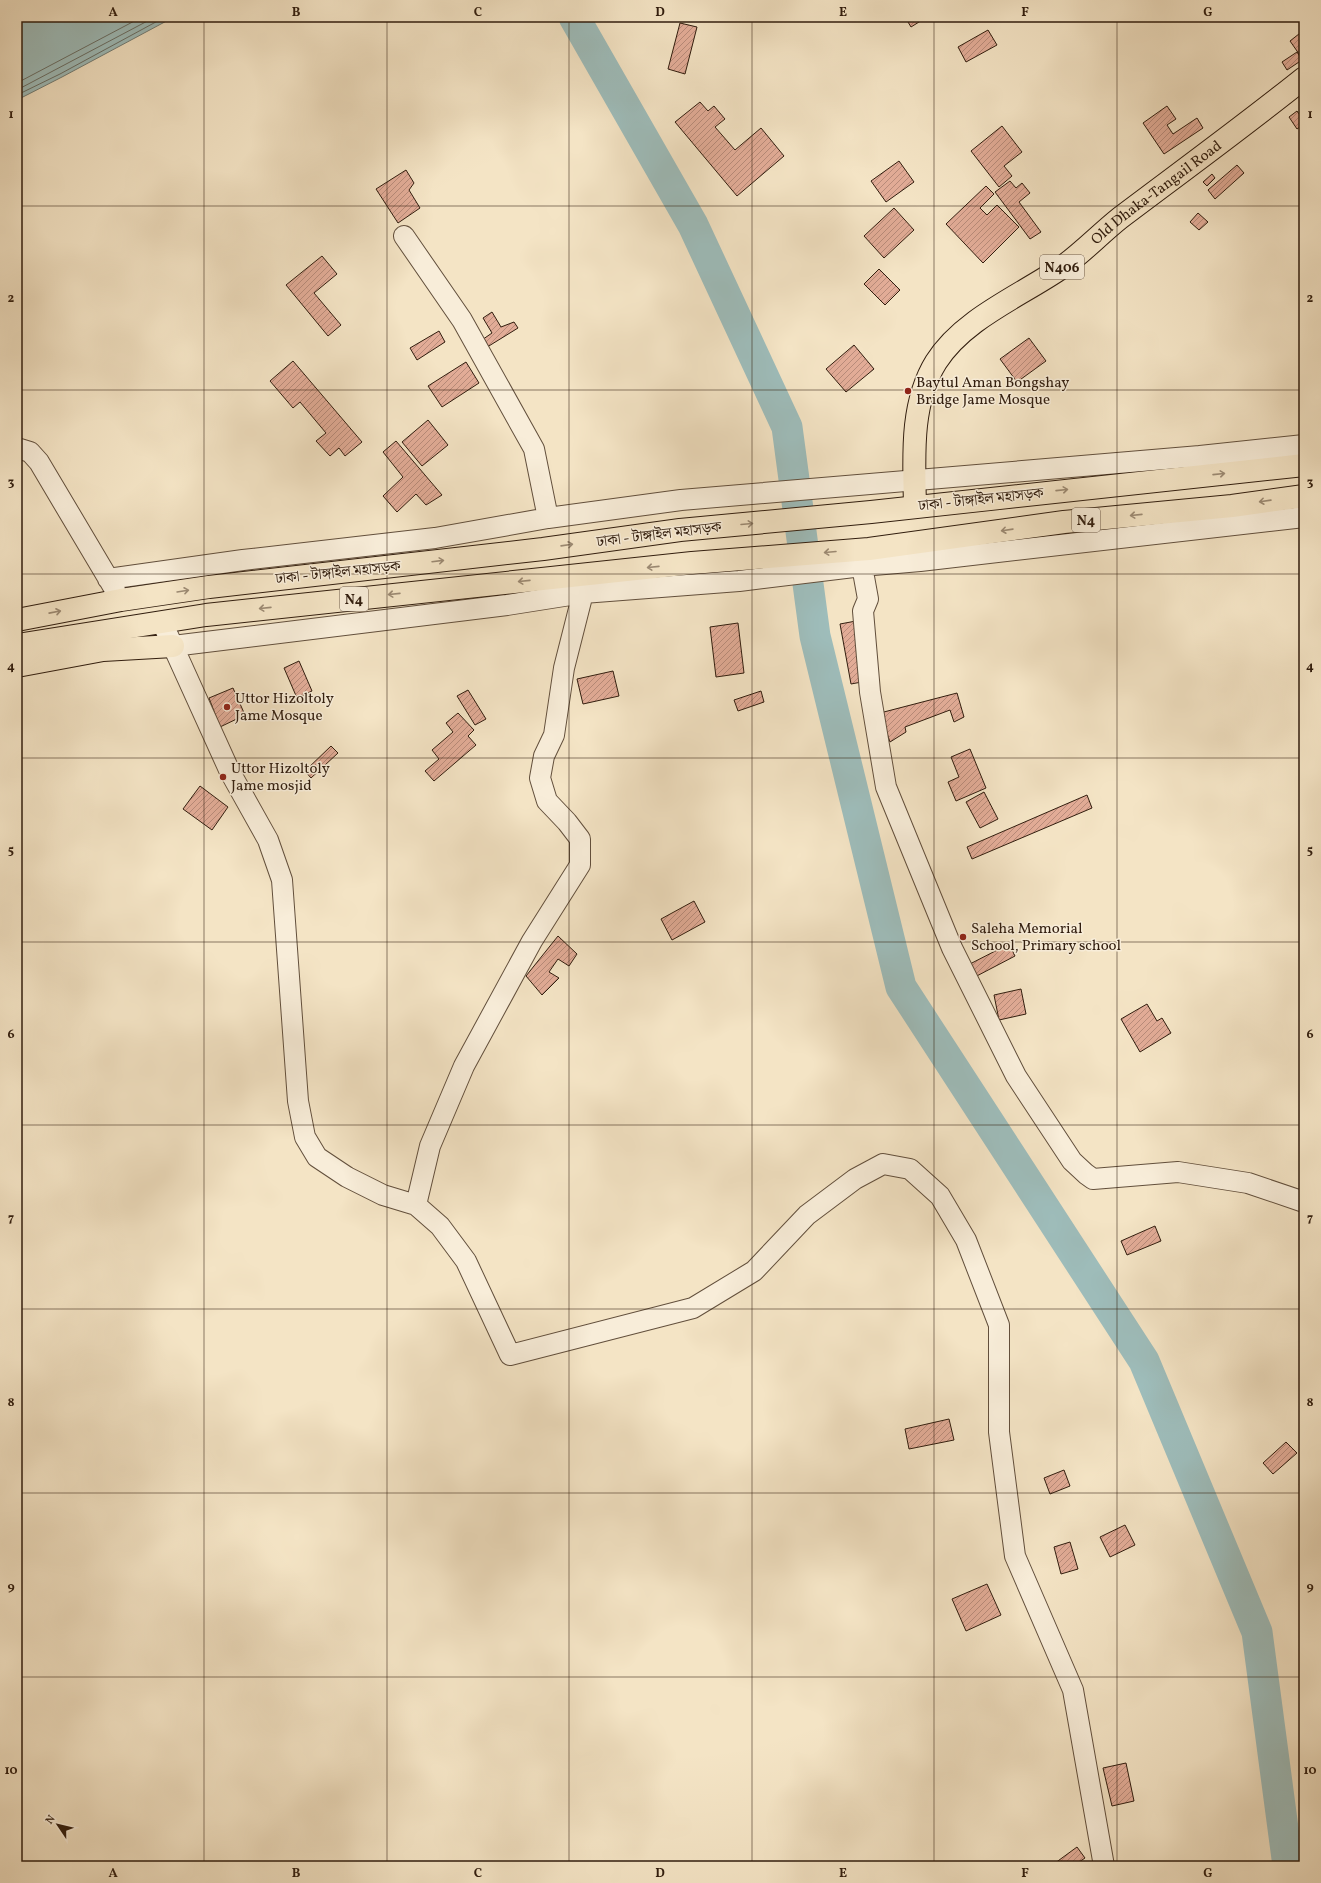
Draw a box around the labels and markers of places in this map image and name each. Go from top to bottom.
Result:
place label: Baytul Aman Bongshay Bridge Jame Mosque [916,373,1069,411]
marker: Baytul Aman Bongshay Bridge Jame Mosque [903,386,913,396]
place label: Uttor Hizoltoly Jame Mosque [235,689,334,727]
marker: Uttor Hizoltoly Jame Mosque [222,702,232,712]
place label: Uttor Hizoltoly Jame mosjid [231,759,330,797]
marker: Uttor Hizoltoly Jame mosjid [218,772,228,782]
place label: Saleha Memorial School, Primary school [971,919,1121,957]
marker: Saleha Memorial School, Primary school [958,932,968,942]

